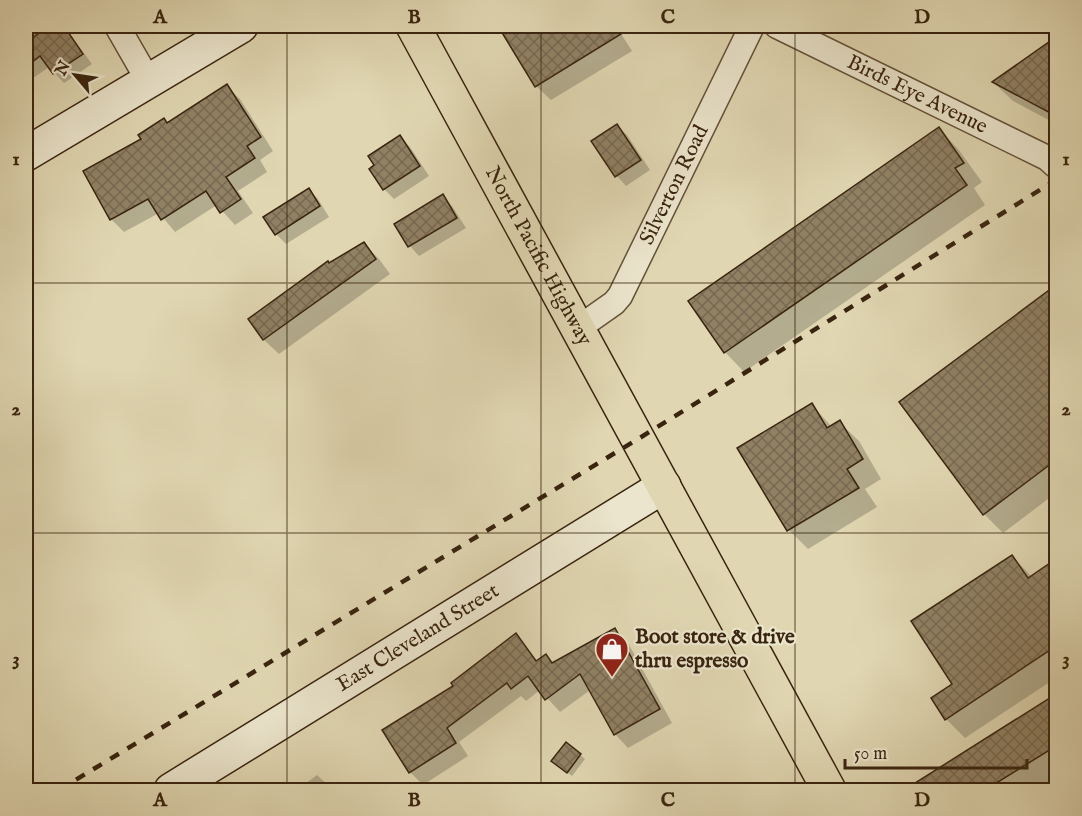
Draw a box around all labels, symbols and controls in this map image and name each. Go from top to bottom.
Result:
text: A [152,5,168,30]
text: B [407,5,421,30]
text: C [661,5,675,30]
text: D [914,5,930,30]
north arrow [45,45,105,105]
street label: Birds Eye Avenue [842,49,992,140]
text: N [51,58,76,80]
street label: Silverton Road [634,120,715,249]
text: 1 [12,147,20,172]
text: 1 [1062,147,1070,172]
street label: North Pacific Highway [479,162,598,351]
text: 2 [11,397,21,422]
text: 2 [1061,397,1071,422]
street label: East Cleveland Street [332,577,504,698]
place label: Boot store & drive thru espresso [634,624,795,675]
shop icon: Boot store & drive thru espresso [594,631,630,678]
text: 3 [12,647,20,672]
text: 3 [1062,647,1070,672]
scale bar [845,732,1026,770]
text: 50 m [854,743,887,766]
text: A [152,788,168,813]
text: B [407,788,421,813]
text: C [661,788,675,813]
text: D [914,788,930,813]

